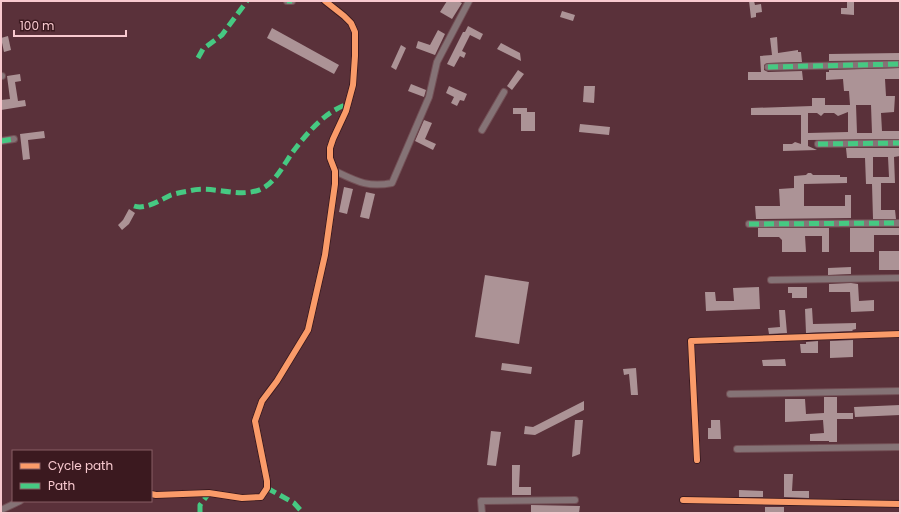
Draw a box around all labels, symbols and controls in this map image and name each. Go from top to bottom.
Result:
scale bar [14,12,126,38]
text: 100 m [20,17,54,34]
legend [12,450,152,502]
text: Cycle path [48,457,113,474]
text: Path [48,477,75,494]

